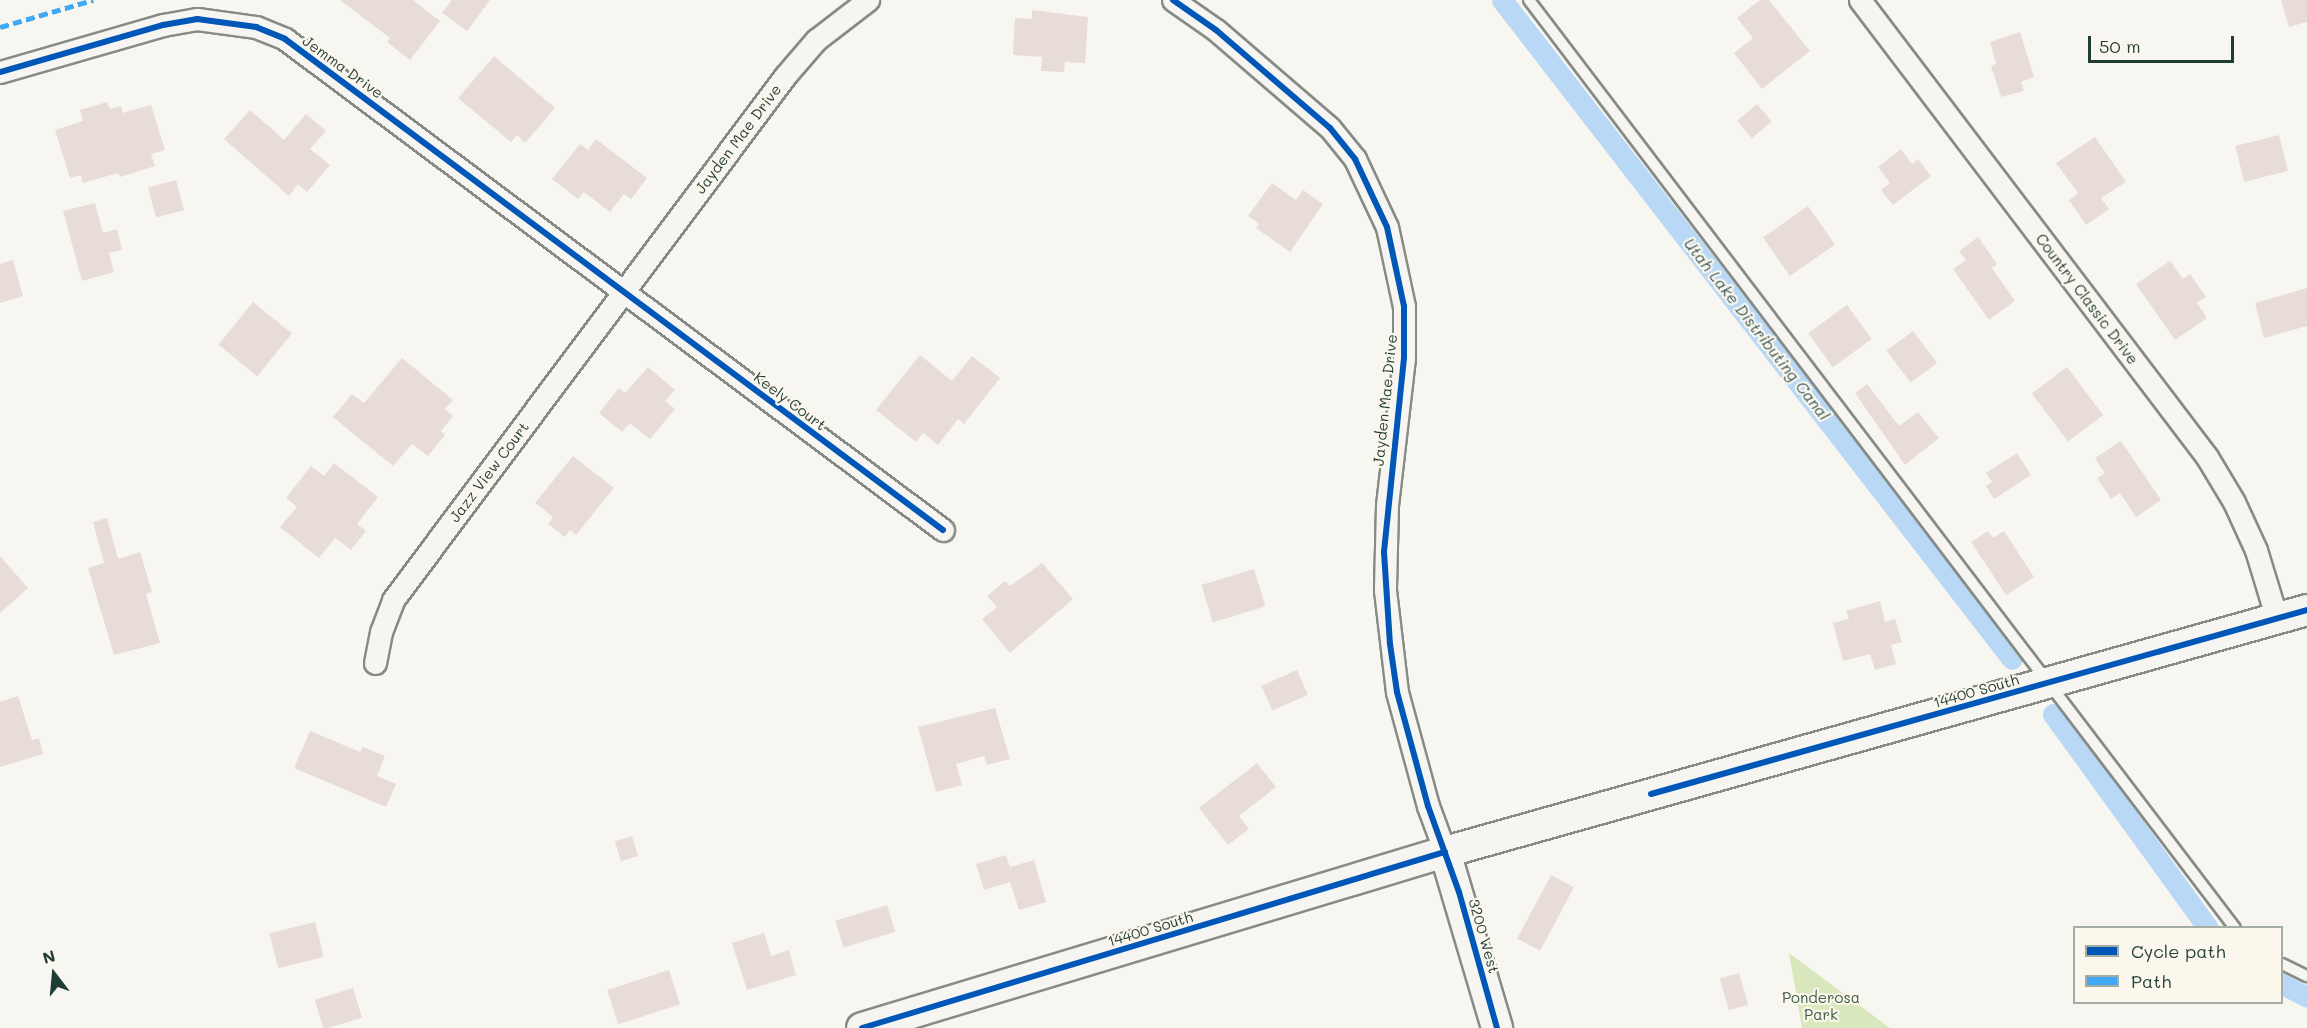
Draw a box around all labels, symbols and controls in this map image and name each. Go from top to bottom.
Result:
scale bar [2091,24,2236,62]
street label: Jemma Drive [299,32,387,102]
text: 50 m [2099,34,2141,58]
street label: Jayden Mae Drive [691,81,785,197]
street label: Country Classic Drive [2032,230,2142,368]
water label: Utah Lake Distributing Canal [1680,234,1834,424]
street label: Jayden Mae Drive [1369,333,1401,467]
street label: Keely Court [750,368,830,434]
street label: Jazz View Court [445,418,533,526]
street label: 14400 South [1931,670,2021,712]
street label: 3200 West [1465,897,1503,975]
street label: 14400 South [1105,907,1195,951]
legend [2073,926,2283,1004]
text: Cycle path [2131,939,2226,963]
north arrow [24,944,84,1004]
text: N [40,944,58,968]
text: Path [2131,969,2171,993]
park label: Ponderosa Park [1782,988,1860,1023]

